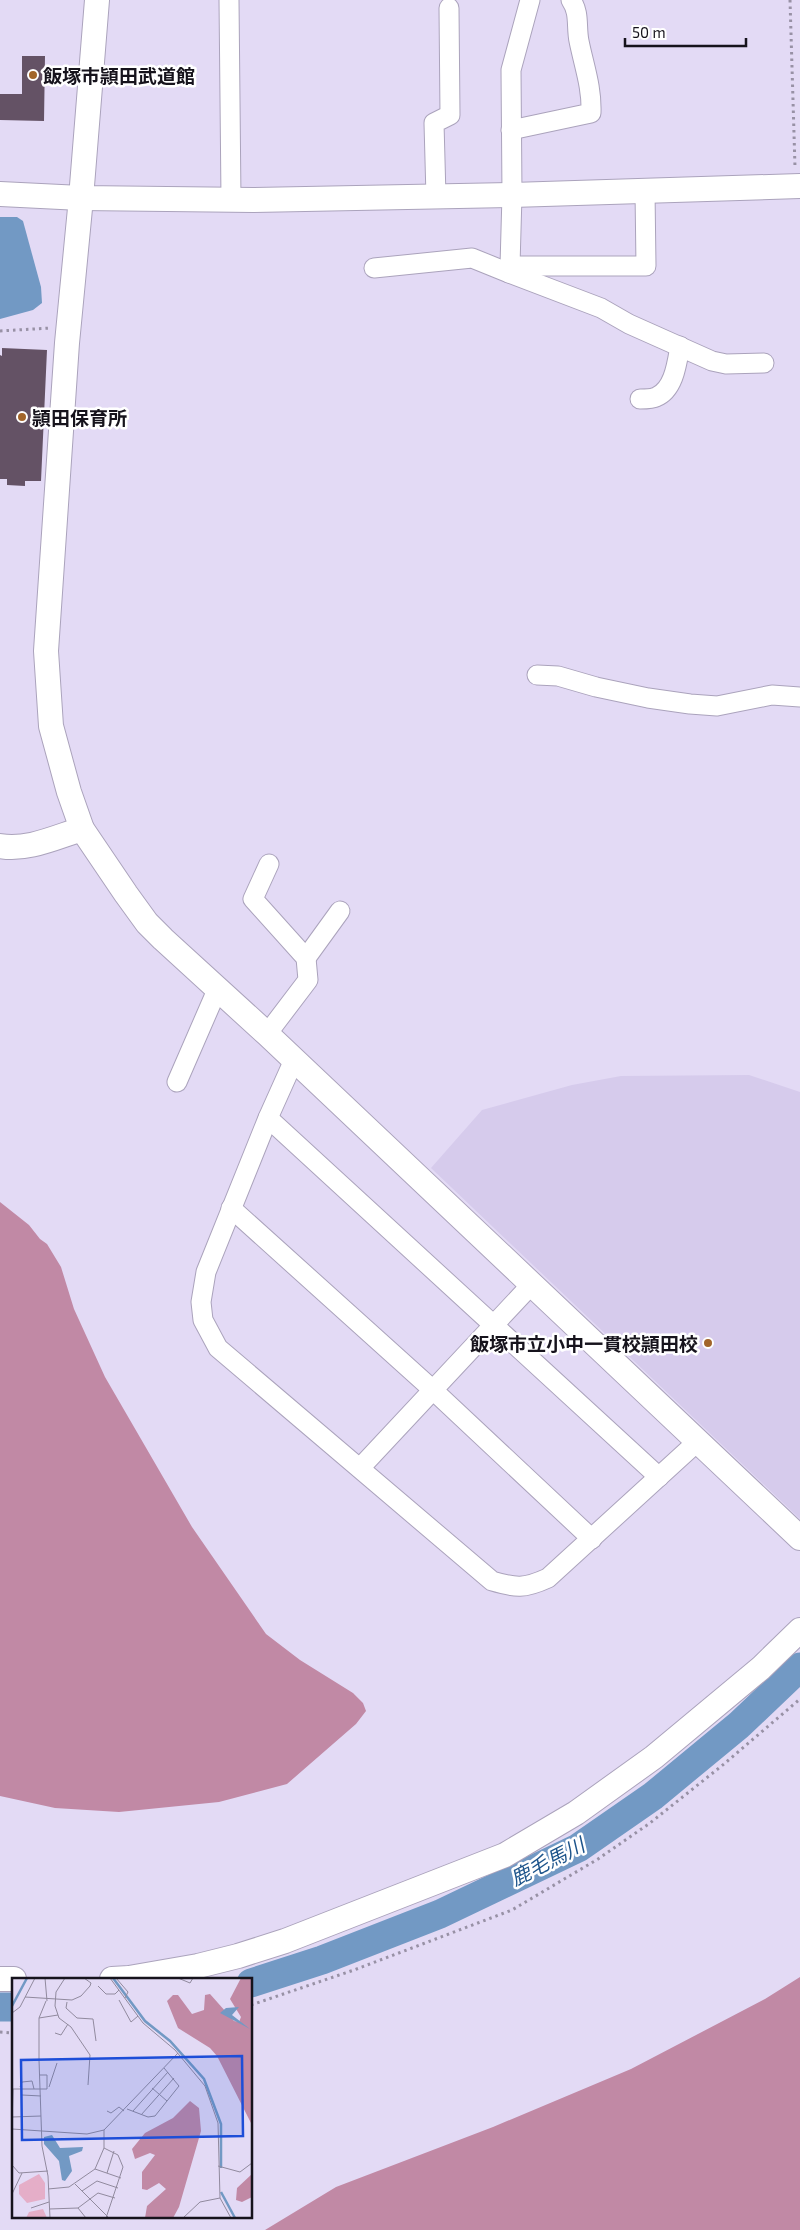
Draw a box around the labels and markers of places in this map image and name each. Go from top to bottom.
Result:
place label: 飯塚市頴田武道館 [43,64,195,87]
marker: 飯塚市頴田武道館 [27,69,39,81]
place label: 頴田保育所 [32,406,127,429]
marker: 頴田保育所 [16,411,28,423]
place label: 飯塚市立小中一貫校頴田校 [470,1332,698,1355]
marker: 飯塚市立小中一貫校頴田校 [702,1337,714,1349]

